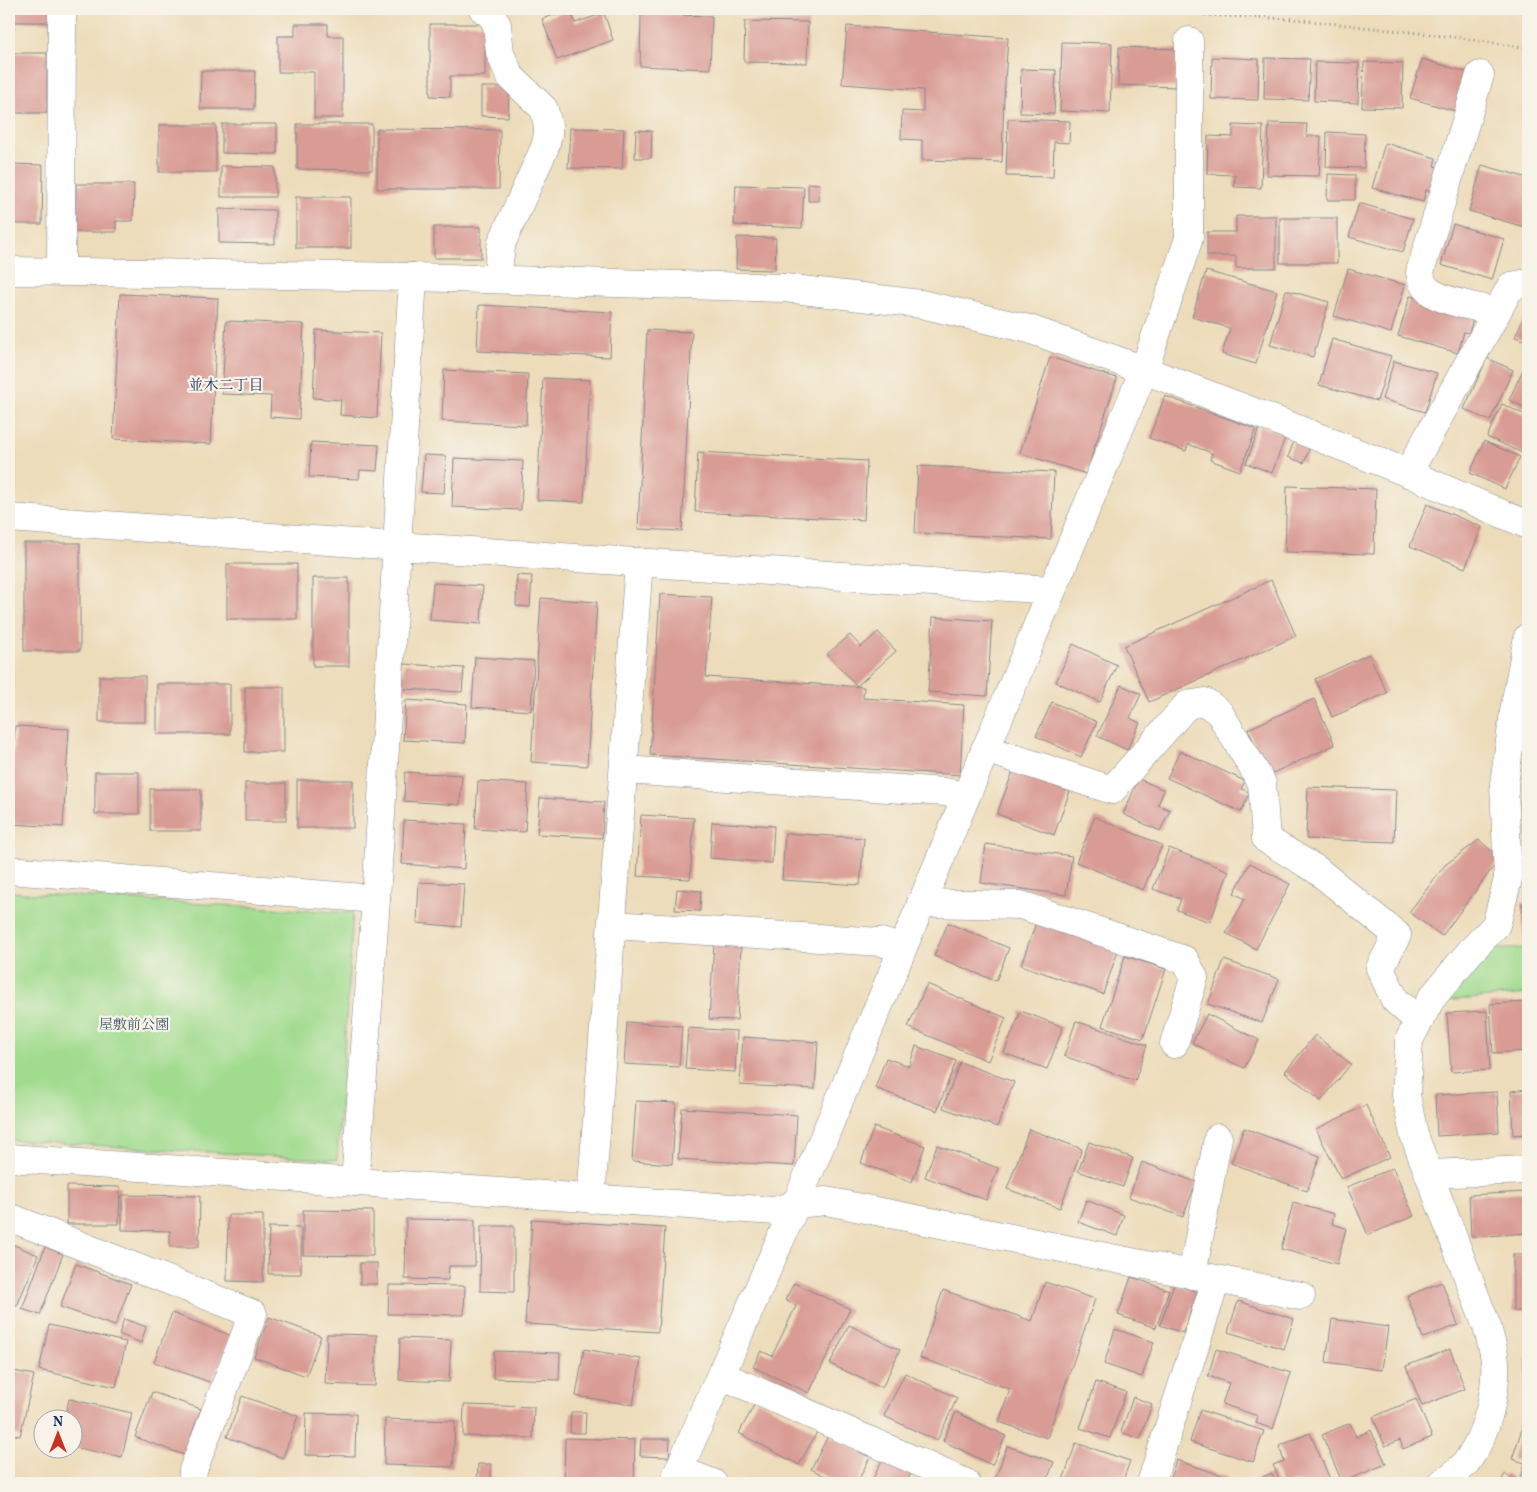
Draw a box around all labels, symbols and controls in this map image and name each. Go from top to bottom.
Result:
district label: 並木二丁目 [188,376,264,397]
park label: 屋敷前公園 [99,1016,169,1035]
north arrow [32,1410,82,1460]
text: N [53,1413,63,1432]

